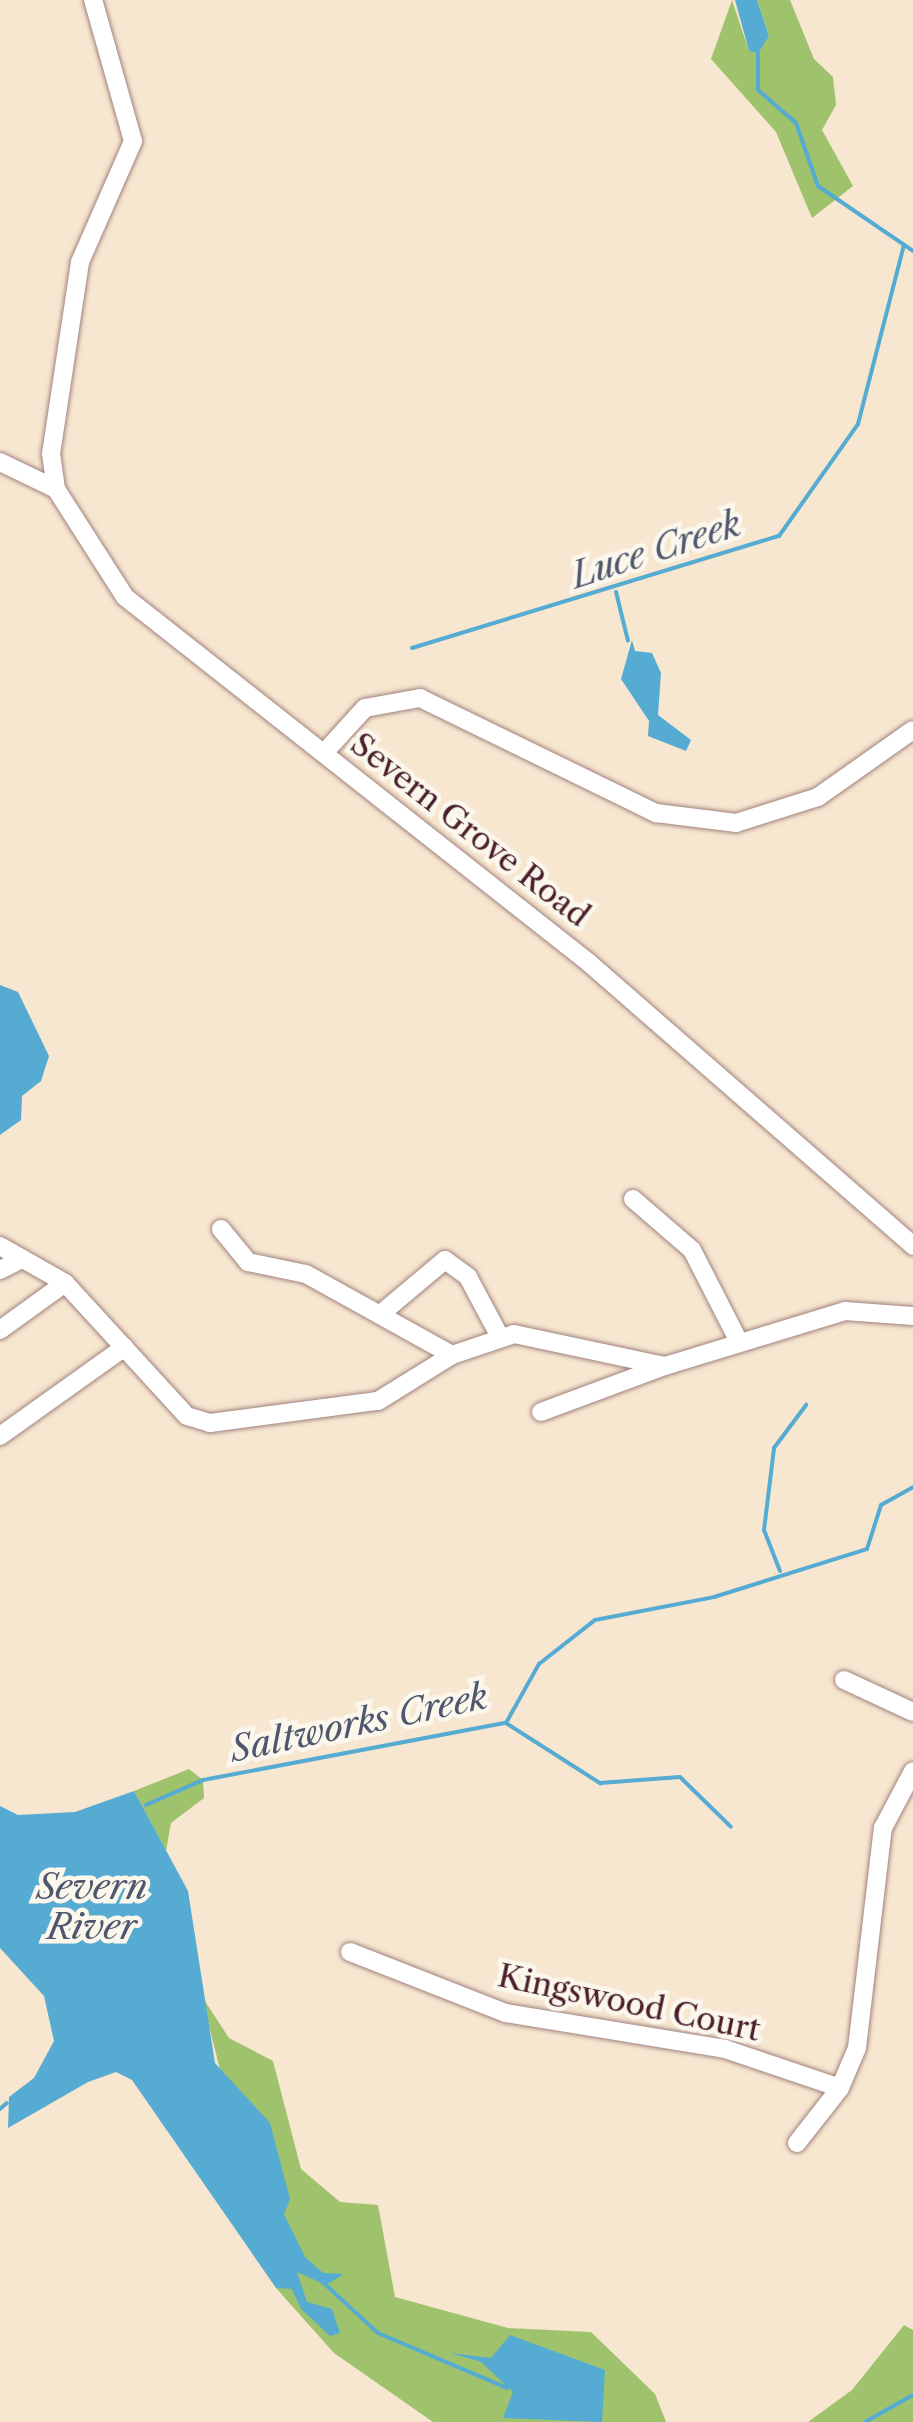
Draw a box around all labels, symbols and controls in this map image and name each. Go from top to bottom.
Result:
water label: Luce Creek [566,503,746,597]
street label: Severn Grove Road [343,725,597,935]
water label: Saltworks Creek [227,1675,491,1771]
water label: Severn River [37,1866,147,1948]
street label: Kingswood Court [494,1956,764,2050]

